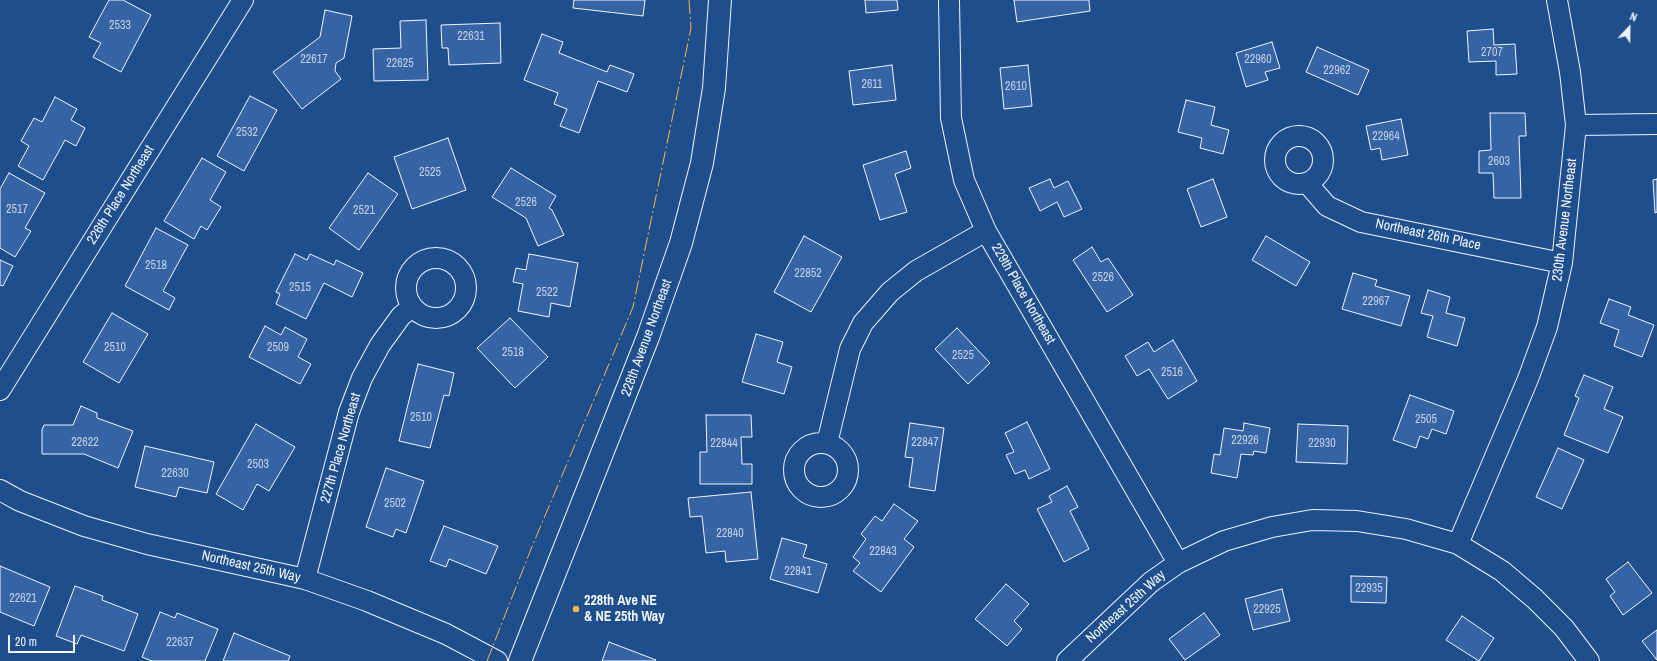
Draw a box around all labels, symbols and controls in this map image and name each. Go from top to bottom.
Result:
north arrow [1609,8,1649,48]
text: N [1628,9,1639,25]
house number: 2533 [109,19,131,33]
house number: 22631 [457,30,485,44]
house number: 2707 [1481,46,1503,60]
house number: 22617 [300,53,328,67]
house number: 22960 [1244,53,1272,67]
house number: 22625 [386,57,414,71]
house number: 22962 [1323,64,1351,78]
house number: 2611 [861,78,883,92]
house number: 2610 [1005,80,1027,94]
house number: 2532 [236,126,258,140]
house number: 22964 [1372,130,1400,144]
street label: 226th Place Northeast [84,142,158,248]
house number: 2603 [1488,155,1510,169]
street label: 230th Avenue Northeast [1549,158,1581,282]
house number: 2525 [419,166,441,180]
house number: 2526 [515,196,537,210]
house number: 2517 [6,203,28,217]
house number: 2521 [353,204,375,218]
street label: Northeast 26th Place [1374,216,1482,254]
street label: 229th Place Northeast [987,241,1059,347]
house number: 2518 [145,259,167,273]
house number: 22852 [794,267,822,281]
house number: 2526 [1092,271,1114,285]
street label: 228th Avenue Northeast [618,277,676,399]
house number: 2515 [289,281,311,295]
house number: 2522 [536,286,558,300]
house number: 22967 [1362,295,1390,309]
house number: 2510 [104,341,126,355]
house number: 2509 [267,341,289,355]
house number: 2518 [502,346,524,360]
house number: 2525 [952,349,974,363]
house number: 2516 [1161,366,1183,380]
street label: 227th Place Northeast [317,391,365,505]
house number: 2510 [410,411,432,425]
house number: 2505 [1415,413,1437,427]
house number: 22926 [1231,434,1259,448]
house number: 22622 [71,436,99,450]
house number: 22847 [911,436,939,450]
house number: 22844 [710,437,738,451]
house number: 22930 [1308,437,1336,451]
house number: 2503 [247,458,269,472]
house number: 22630 [161,467,189,481]
house number: 2502 [384,497,406,511]
house number: 22840 [716,527,744,541]
house number: 22843 [869,545,897,559]
street label: Northeast 25th Way [200,547,302,587]
house number: 22841 [784,565,812,579]
street label: Northeast 25th Way [1083,567,1169,647]
house number: 22935 [1355,582,1383,596]
house number: 22621 [9,592,37,606]
place label: 228th Ave NE & NE 25th Way [584,593,665,626]
house number: 22925 [1253,603,1281,617]
marker: 228th Ave NE & NE 25th Way [571,604,581,614]
scale bar [10,627,77,653]
text: 20 m [15,634,37,650]
house number: 22637 [166,636,194,650]

